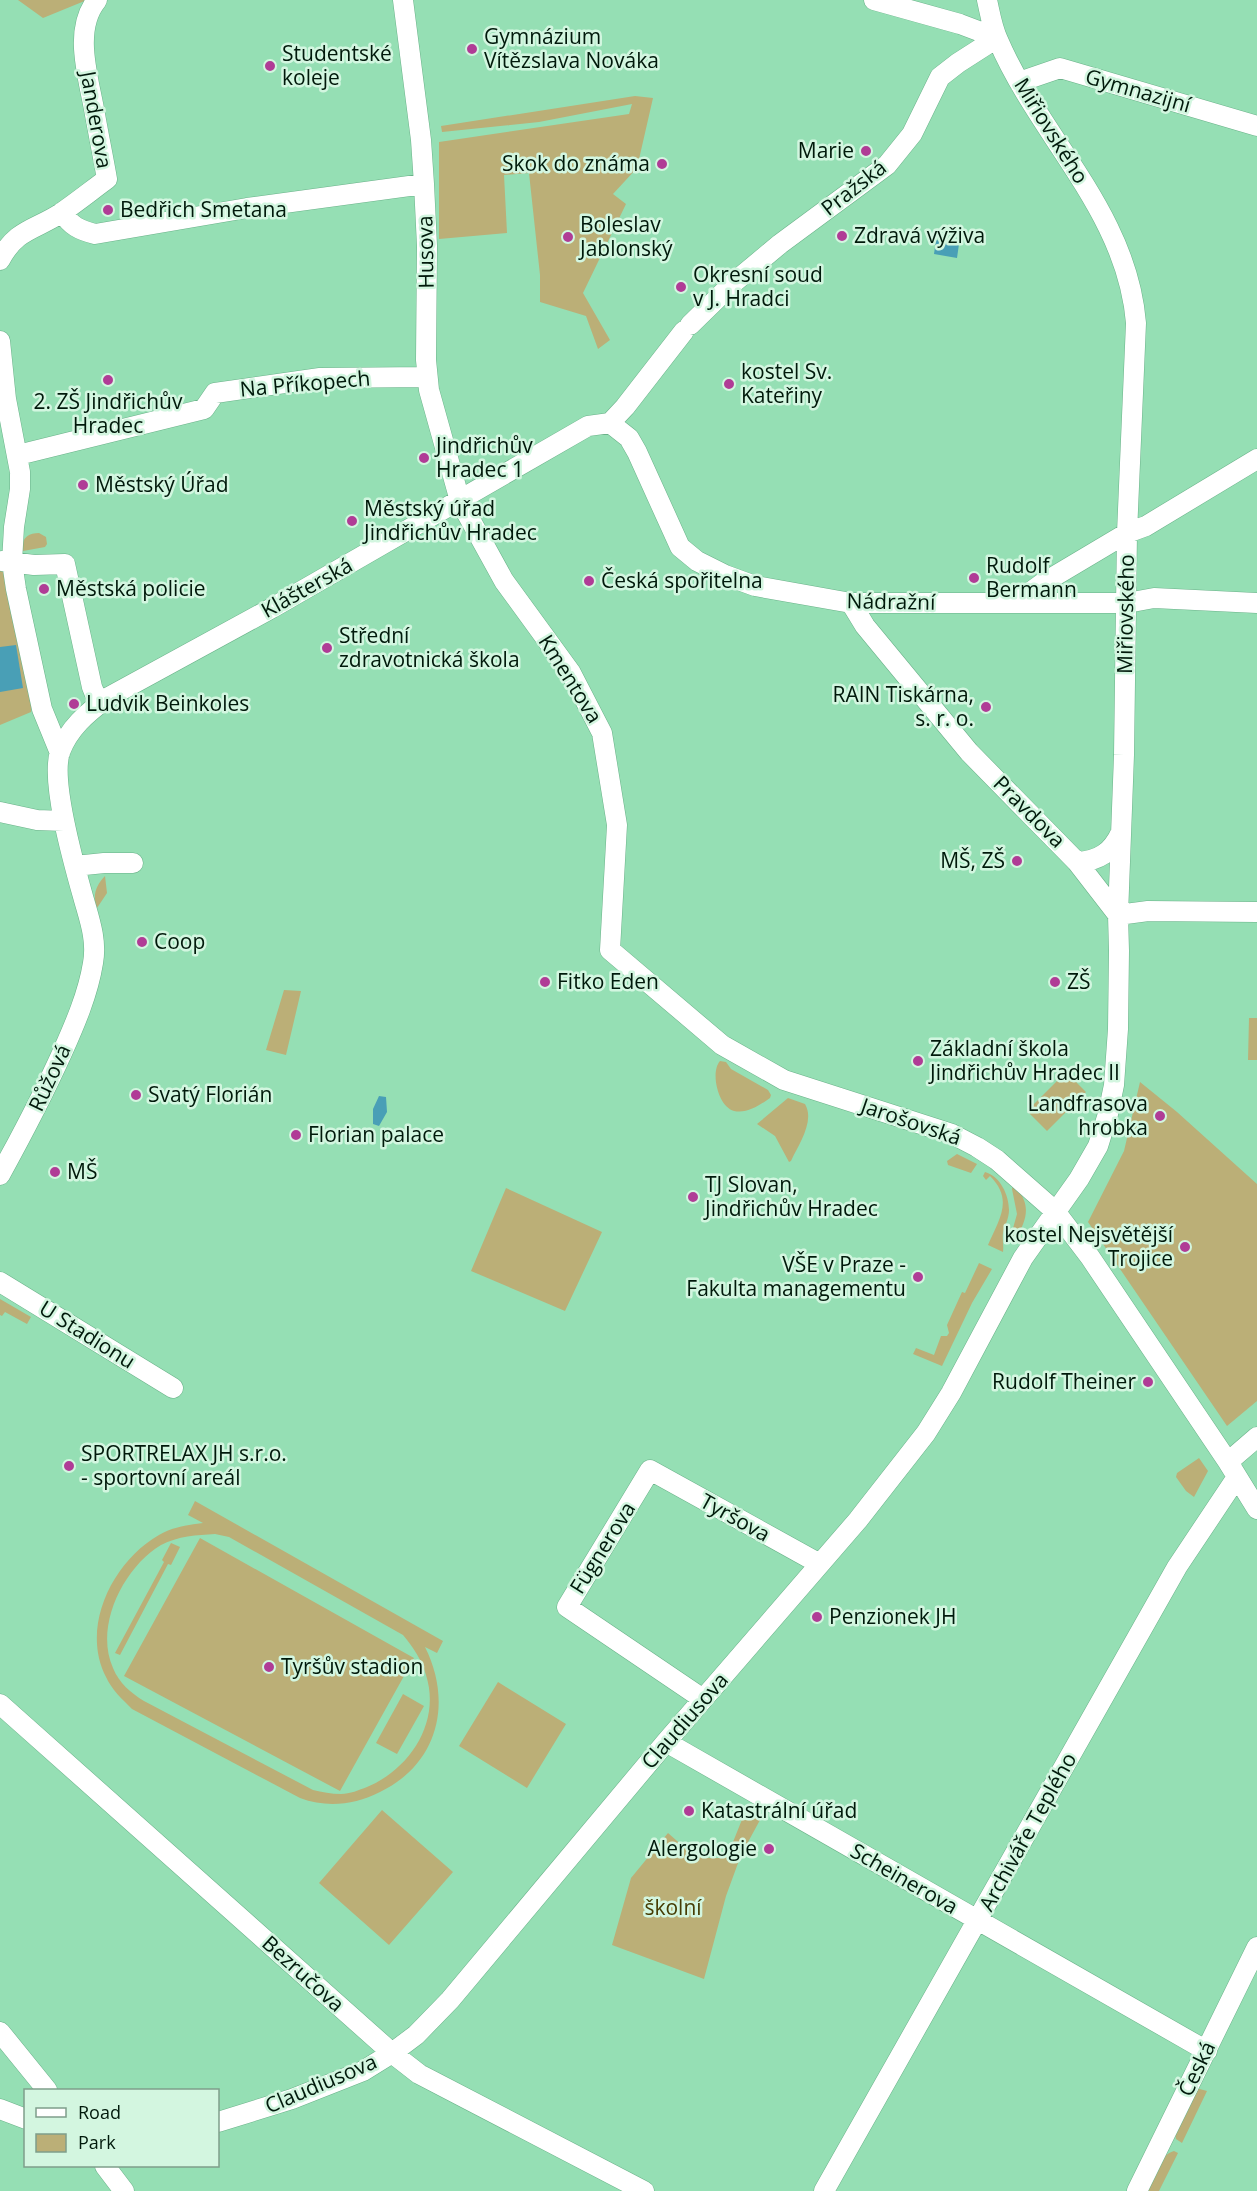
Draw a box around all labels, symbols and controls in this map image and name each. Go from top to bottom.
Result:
place label: Gymnázium Vítězslava Nováka [484,22,659,74]
place label: Studentské koleje [282,39,392,91]
marker: Gymnázium Vítězslava Nováka [465,42,479,56]
marker: Studentské koleje [263,59,277,73]
street label: Gymnazijní [1082,62,1195,119]
street label: Janderova [74,67,119,171]
street label: Miřiovského [1008,72,1095,189]
place label: Marie [798,136,854,164]
marker: Marie [859,144,873,158]
place label: Skok do známa [502,149,650,177]
street label: Pražská [815,153,892,221]
marker: Skok do známa [655,157,669,171]
place label: Bedřich Smetana [120,195,287,223]
marker: Bedřich Smetana [101,203,115,217]
place label: Boleslav Jablonský [578,210,673,262]
street label: Husova [410,215,440,289]
place label: Zdravá výživa [854,221,985,249]
marker: Zdravá výživa [835,229,849,243]
marker: Boleslav Jablonský [561,230,575,244]
place label: Okresní soud v J. Hradci [693,260,823,312]
marker: Okresní soud v J. Hradci [674,280,688,294]
place label: kostel Sv. Kateřiny [741,357,832,409]
street label: Na Příkopech [239,363,371,403]
marker: 2. ZŠ Jindřichův Hradec [101,373,115,387]
marker: kostel Sv. Kateřiny [722,377,736,391]
place label: 2. ZŠ Jindřichův Hradec [34,387,183,439]
place label: Jindřichův Hradec 1 [434,431,533,483]
marker: Jindřichův Hradec 1 [417,451,431,465]
place label: Městský Úřad [95,470,229,498]
marker: Městský Úřad [76,478,90,492]
place label: Městský úřad Jindřichův Hradec [362,494,537,546]
marker: Městský úřad Jindřichův Hradec [345,514,359,528]
street label: Klášterská [256,551,357,624]
place label: Rudolf Bermann [986,551,1077,603]
street label: Miřiovského [1110,554,1140,674]
place label: Česká spořitelna [601,566,763,594]
marker: Rudolf Bermann [967,571,981,585]
place label: Městská policie [56,574,206,602]
marker: Česká spořitelna [582,574,596,588]
marker: Městská policie [37,582,51,596]
street label: Nádražní [846,586,936,616]
place label: Střední zdravotnická škola [339,621,520,673]
street label: Kmentova [533,629,609,728]
marker: Střední zdravotnická škola [320,641,334,655]
place label: RAIN Tiskárna, s. r. o. [832,680,974,732]
place label: Ludvik Beinkoles [86,689,249,717]
marker: Ludvik Beinkoles [67,697,81,711]
marker: RAIN Tiskárna, s. r. o. [979,700,993,714]
street label: Pravdova [988,769,1072,853]
place label: MŠ, ZŠ [940,846,1005,874]
marker: MŠ, ZŠ [1010,854,1024,868]
place label: Coop [154,927,205,955]
marker: Coop [135,935,149,949]
place label: Fitko Eden [557,967,659,995]
place label: ZŠ [1067,967,1091,995]
marker: Fitko Eden [538,975,552,989]
marker: ZŠ [1048,975,1062,989]
place label: Základní škola Jindřichův Hradec II [928,1034,1120,1086]
street label: Růžová [22,1040,77,1115]
marker: Základní škola Jindřichův Hradec II [911,1054,925,1068]
place label: Svatý Florián [148,1080,272,1108]
marker: Svatý Florián [129,1088,143,1102]
place label: Landfrasova hrobka [1028,1089,1148,1141]
street label: Jarošovská [856,1090,965,1151]
marker: Landfrasova hrobka [1153,1109,1167,1123]
place label: Florian palace [308,1120,444,1148]
marker: Florian palace [289,1128,303,1142]
place label: MŠ [67,1157,97,1185]
marker: MŠ [48,1165,62,1179]
place label: TJ Slovan, Jindřichův Hradec [703,1170,878,1222]
marker: TJ Slovan, Jindřichův Hradec [686,1190,700,1204]
place label: kostel Nejsvětější Trojice [1004,1220,1174,1272]
marker: kostel Nejsvětější Trojice [1178,1240,1192,1254]
place label: VŠE v Praze - Fakulta managementu [686,1250,906,1302]
marker: VŠE v Praze - Fakulta managementu [911,1270,925,1284]
street label: U Stadionu [34,1294,141,1375]
place label: Rudolf Theiner [992,1367,1136,1395]
marker: Rudolf Theiner [1141,1375,1155,1389]
place label: SPORTRELAX JH s.r.o. - sportovní areál [81,1439,287,1491]
marker: SPORTRELAX JH s.r.o. - sportovní areál [62,1459,76,1473]
street label: Tyršova [696,1487,775,1548]
street label: Fügnerova [563,1496,641,1599]
place label: Penzionek JH [829,1602,956,1630]
marker: Penzionek JH [810,1610,824,1624]
place label: Tyršův stadion [281,1652,423,1680]
marker: Tyršův stadion [262,1660,276,1674]
street label: Claudiusova [635,1666,734,1774]
street label: Archiváře Teplého [972,1747,1082,1916]
place label: Katastrální úřad [701,1796,857,1824]
marker: Katastrální úřad [682,1804,696,1818]
place label: Alergologie [648,1834,757,1862]
street label: Scheinerova [846,1836,963,1920]
marker: Alergologie [762,1842,776,1856]
park label: školní [644,1893,702,1921]
street label: Bezručova [257,1929,351,2018]
street label: Česká [1171,2036,1221,2101]
street label: Claudiusova [260,2047,381,2119]
legend [24,2089,219,2167]
text: Road [78,2100,121,2124]
text: Park [78,2130,116,2154]

